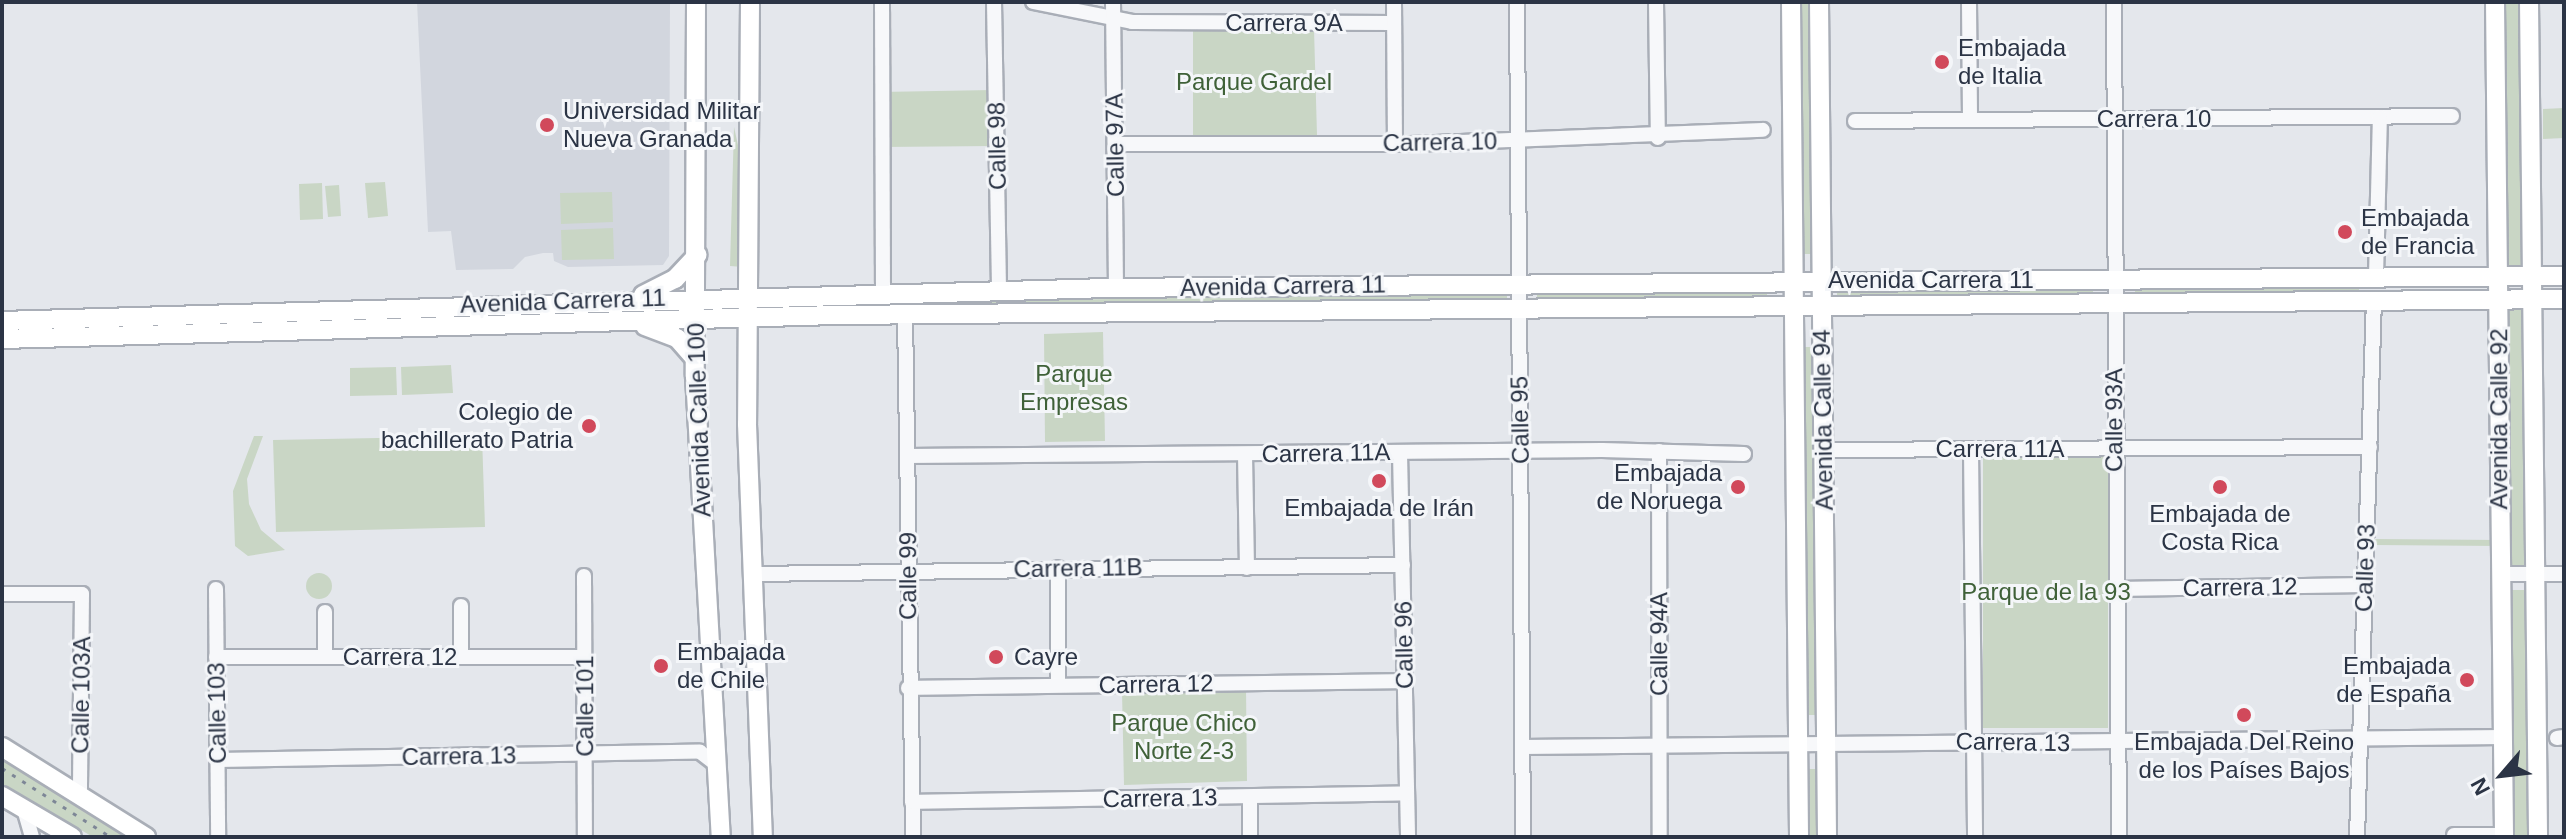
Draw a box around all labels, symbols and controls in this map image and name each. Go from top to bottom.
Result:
street label: Carrera 9A [1225,9,1343,37]
place label: Embajada de Italia [1958,34,2066,90]
marker: Embajada de Italia [1933,53,1951,71]
park label: Parque Gardel [1176,68,1332,96]
street label: Calle 97A [1100,93,1130,197]
place label: Universidad Militar Nueva Granada [563,97,760,153]
street label: Calle 98 [982,102,1012,190]
street label: Carrera 10 [2097,105,2211,133]
marker: Universidad Militar Nueva Granada [538,116,556,134]
street label: Carrera 10 [1382,127,1498,157]
place label: Embajada de Francia [2361,204,2474,260]
marker: Embajada de Francia [2336,223,2354,241]
street label: Avenida Carrera 11 [1828,266,2034,294]
street label: Avenida Carrera 11 [1180,270,1386,302]
street label: Avenida Carrera 11 [460,283,666,319]
street label: Avenida Calle 100 [681,322,717,518]
street label: Avenida Calle 92 [2485,328,2513,510]
street label: Avenida Calle 94 [1807,329,1839,511]
park label: Parque Empresas [1020,360,1128,416]
street label: Calle 93A [2100,368,2128,472]
street label: Calle 95 [1505,376,1535,464]
place label: Colegio de bachillerato Patria [381,398,573,454]
marker: Colegio de bachillerato Patria [580,417,598,435]
street label: Carrera 11A [1936,435,2064,463]
street label: Carrera 11A [1261,437,1391,469]
place label: Embajada de Noruega [1597,459,1722,515]
marker: Embajada de Irán [1370,472,1388,490]
marker: Embajada de Noruega [1729,478,1747,496]
marker: Embajada de Costa Rica [2211,478,2229,496]
place label: Embajada de Irán [1284,494,1474,522]
place label: Embajada de Costa Rica [2149,500,2291,556]
street label: Calle 93 [2349,523,2381,613]
street label: Calle 99 [894,532,922,620]
street label: Carrera 11B [1013,552,1143,584]
street label: Carrera 12 [2182,572,2298,602]
park label: Parque de la 93 [1961,578,2131,606]
street label: Calle 94A [1645,592,1673,696]
street label: Calle 96 [1389,601,1419,689]
street label: Calle 103A [66,636,96,754]
place label: Embajada de Chile [677,638,785,694]
street label: Carrera 12 [343,643,457,671]
place label: Cayre [1014,643,1078,671]
marker: Cayre [985,646,1007,668]
place label: Embajada de España [2336,652,2451,708]
street label: Calle 101 [571,655,599,757]
marker: Embajada de Chile [652,657,670,675]
street label: Calle 103 [202,662,232,764]
street label: Carrera 12 [1098,669,1214,699]
marker: Embajada de España [2458,671,2476,689]
marker: Embajada Del Reino de los Países Bajos [2235,706,2253,724]
park label: Parque Chico Norte 2-3 [1111,709,1257,765]
street label: Carrera 13 [1955,727,2071,757]
place label: Embajada Del Reino de los Países Bajos [2134,728,2354,784]
north arrow [2462,735,2542,815]
street label: Carrera 13 [401,741,517,771]
text: N [2466,774,2495,799]
street label: Carrera 13 [1102,783,1218,813]

